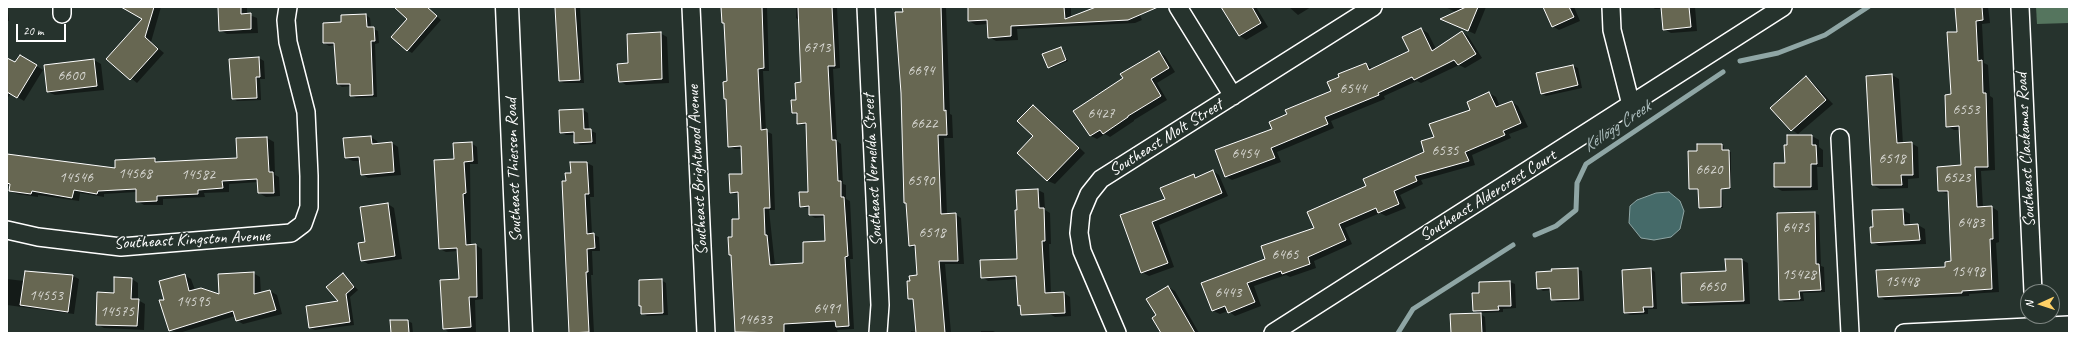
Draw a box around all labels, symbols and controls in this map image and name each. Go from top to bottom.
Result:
scale bar [18,16,68,42]
text: 20 m [23,23,43,39]
house number: 6713 [804,39,830,57]
house number: 6694 [908,62,934,80]
house number: 6600 [58,67,84,85]
street label: Southeast Clackamas Road [2012,72,2040,228]
house number: 6544 [1340,80,1366,98]
street label: Southeast Brightwood Avenue [683,84,713,256]
street label: Southeast Vernelda Street [859,93,887,247]
street label: Southeast Molt Street [1105,95,1227,181]
water label: Kellogg Creek [1579,96,1655,158]
street label: Southeast Thiessen Road [501,98,527,242]
house number: 6553 [1953,101,1979,119]
house number: 6427 [1088,105,1114,123]
house number: 6622 [911,115,937,133]
house number: 6535 [1432,142,1458,160]
house number: 6454 [1232,145,1258,163]
street label: Southeast Aldercrest Court [1416,146,1560,246]
house number: 6518 [1879,150,1905,168]
house number: 6620 [1696,161,1722,179]
house number: 14568 [118,165,152,183]
house number: 14582 [181,166,215,184]
house number: 14546 [59,169,93,187]
house number: 6523 [1944,169,1970,187]
house number: 6590 [908,172,934,190]
house number: 6483 [1958,214,1984,232]
house number: 6475 [1783,219,1809,237]
house number: 6518 [919,224,945,242]
street label: Southeast Kingston Avenue [114,226,270,254]
house number: 6465 [1272,246,1298,264]
house number: 15498 [1951,263,1985,281]
house number: 15428 [1782,266,1816,284]
house number: 15448 [1885,273,1919,291]
house number: 6650 [1699,278,1725,296]
house number: 6443 [1215,284,1241,302]
north arrow [2020,284,2060,324]
house number: 14553 [29,287,63,305]
house number: 14595 [176,293,210,311]
house number: 6491 [814,300,840,318]
text: N [2022,301,2036,308]
house number: 14575 [100,303,134,321]
house number: 14633 [738,311,772,329]

